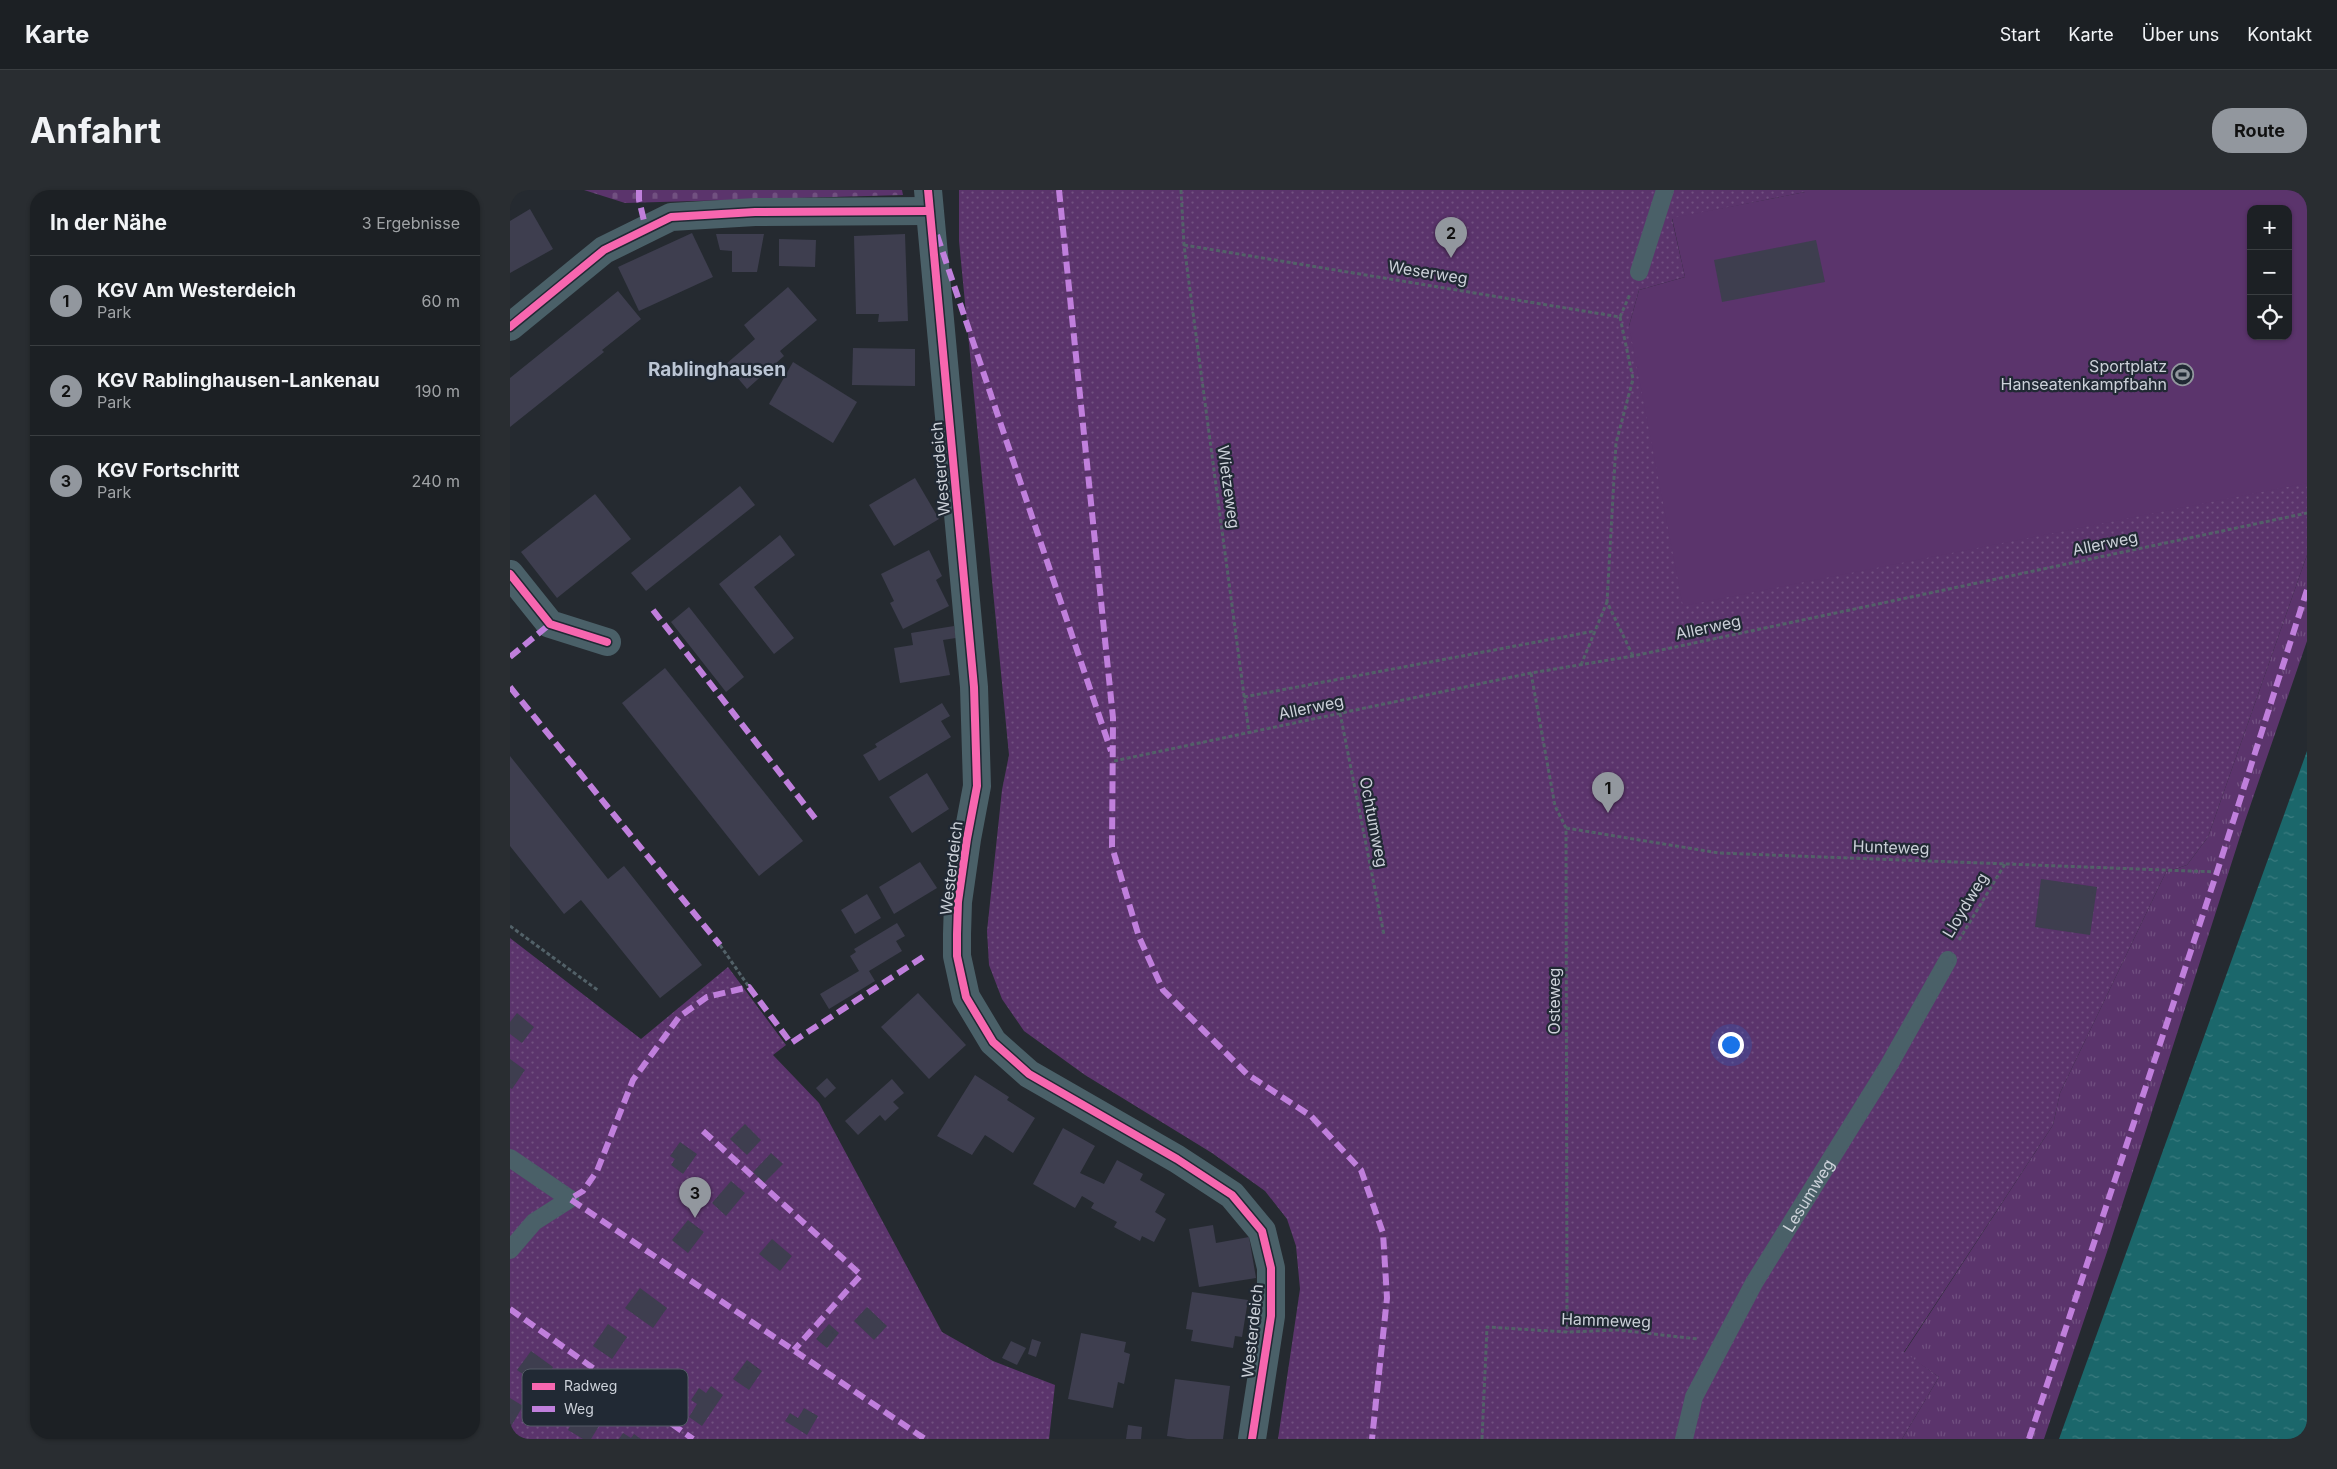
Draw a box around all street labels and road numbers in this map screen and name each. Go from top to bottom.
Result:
street label: Weserweg [1387,256,1469,288]
street label: Westerdeich [926,421,954,517]
street label: Wietzeweg [1213,444,1245,530]
street label: Allerweg [2071,526,2139,560]
street label: Allerweg [1674,610,1742,644]
street label: Allerweg [1277,690,1345,724]
street label: Ochtumweg [1355,775,1393,869]
street label: Westerdeich [935,820,967,916]
street label: Hunteweg [1852,836,1930,858]
street label: Lloydweg [1938,869,1992,941]
street label: Osteweg [1544,968,1564,1034]
street label: Lesumweg [1778,1155,1838,1236]
street label: Westerdeich [1237,1283,1267,1379]
street label: Hammeweg [1561,1308,1651,1332]

